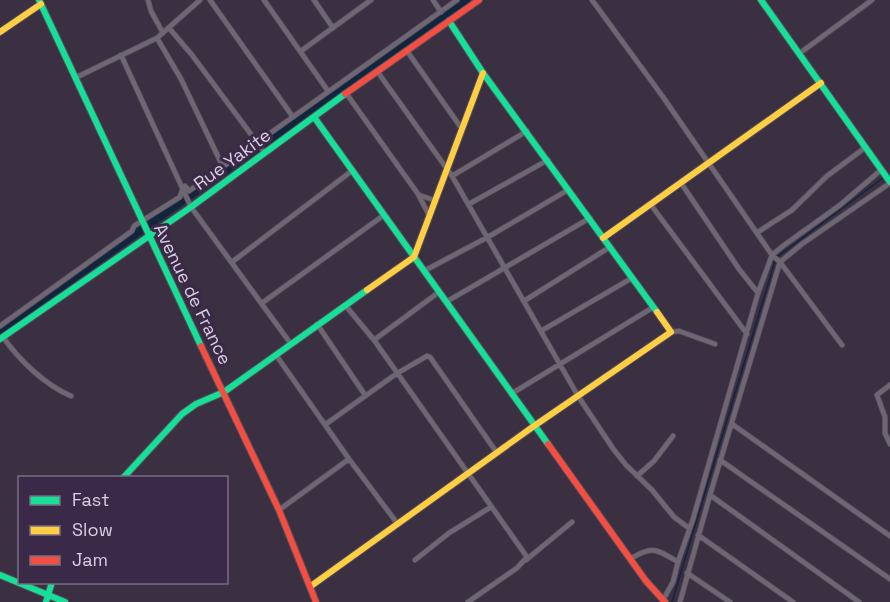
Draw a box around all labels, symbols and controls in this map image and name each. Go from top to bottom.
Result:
street label: Rue Yakite [189,123,275,195]
street label: Avenue de France [149,220,237,368]
legend [18,476,228,584]
text: Fast [72,488,109,511]
text: Slow [72,518,113,541]
text: Jam [72,548,108,571]

